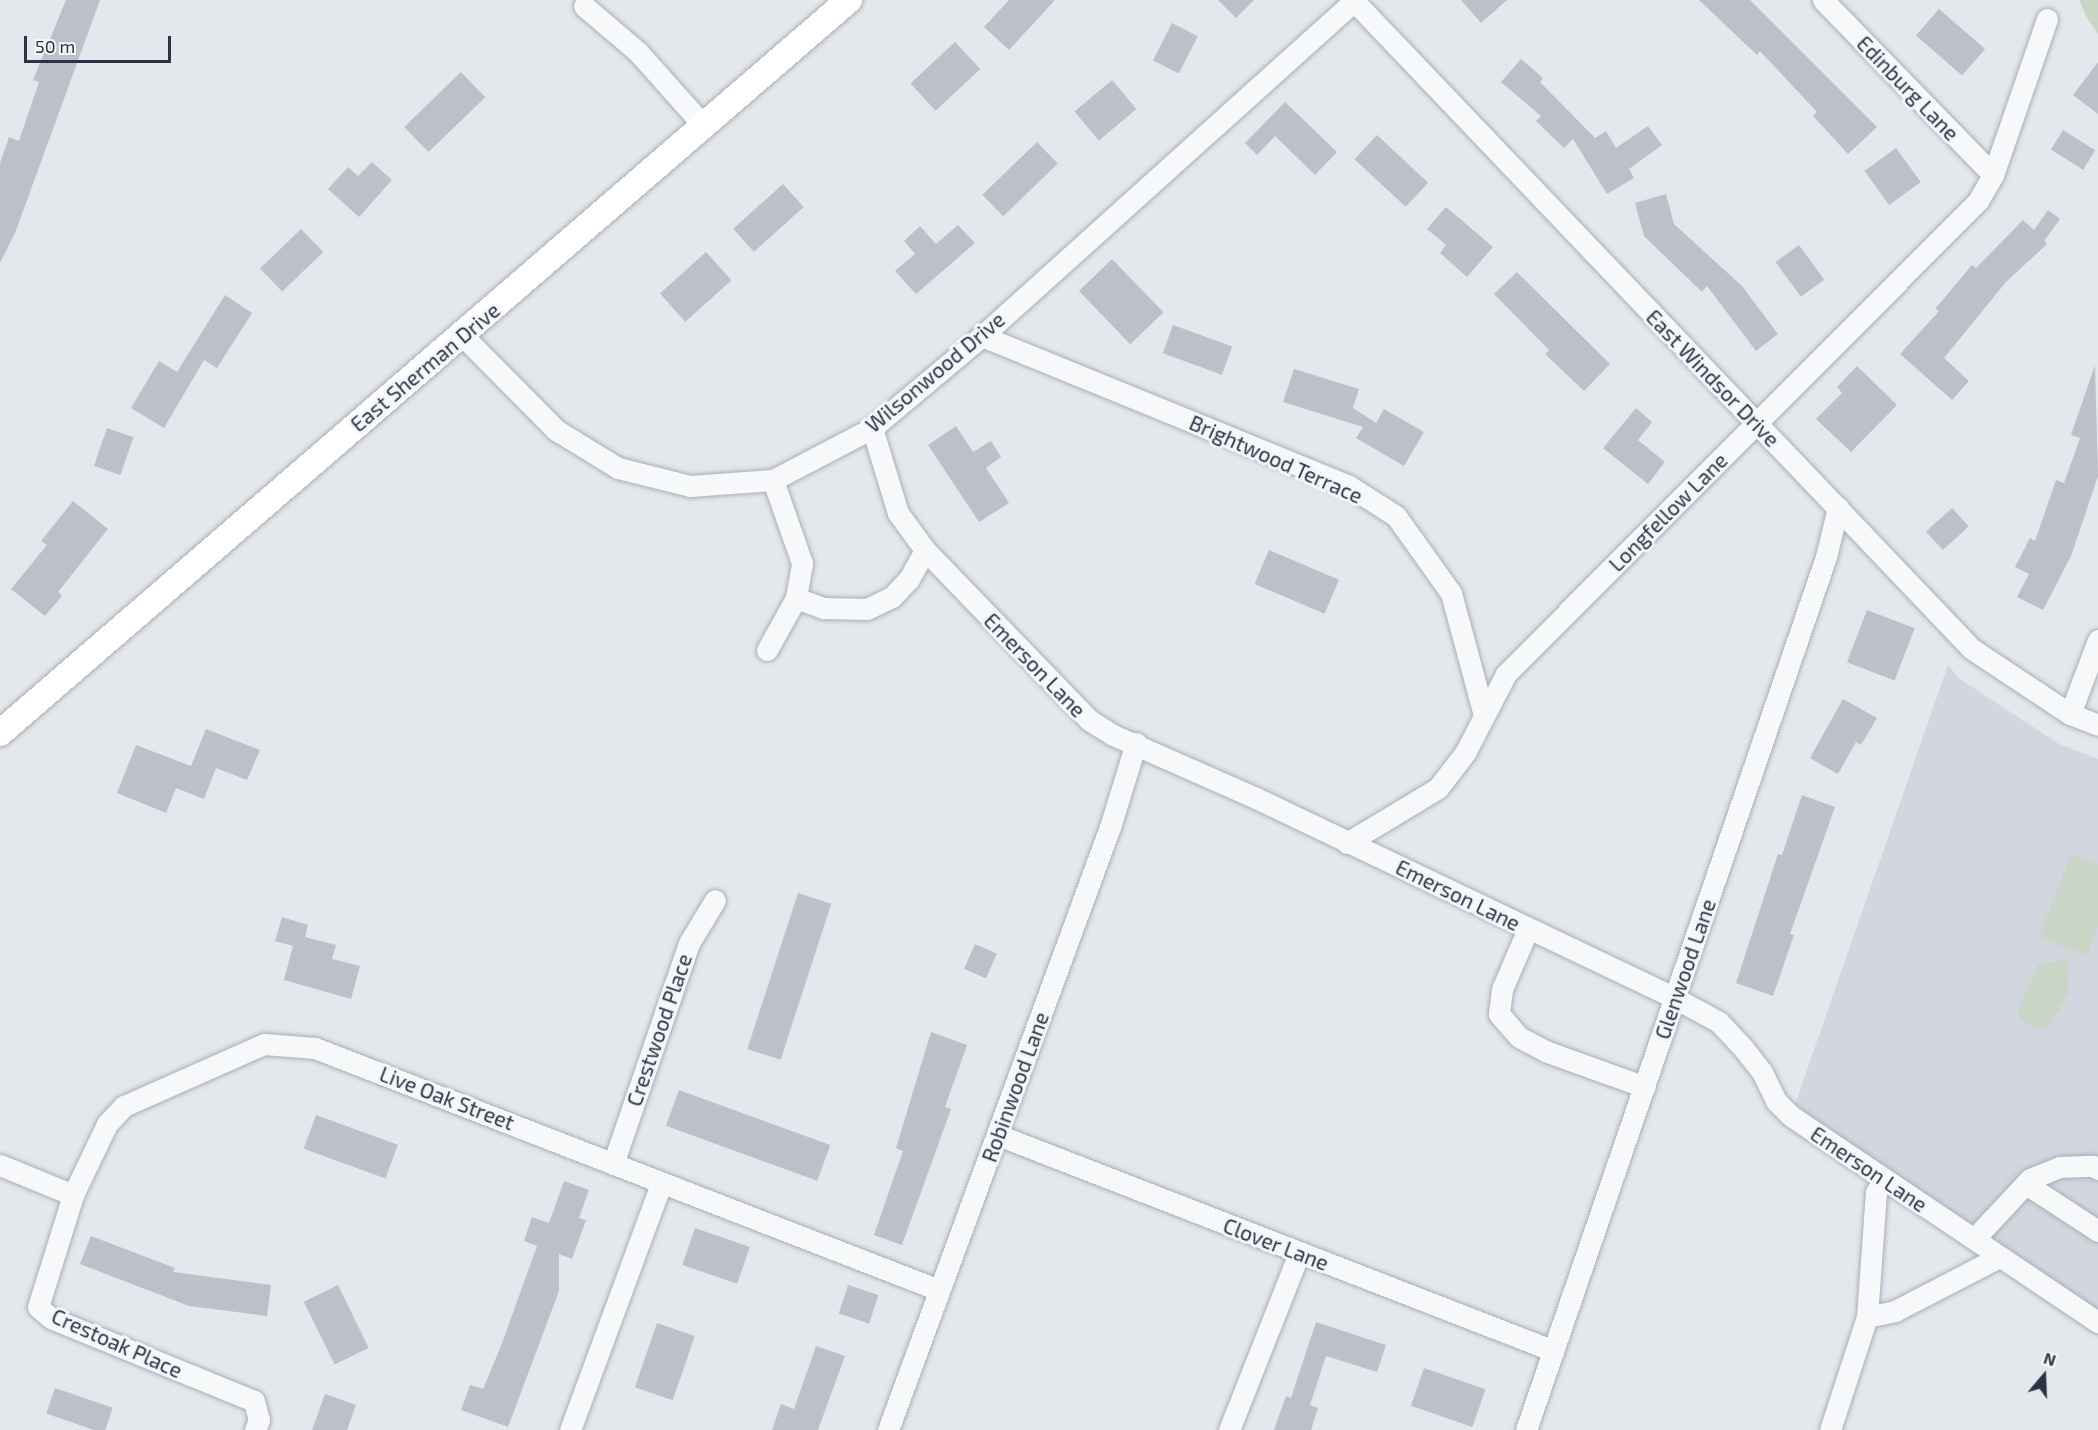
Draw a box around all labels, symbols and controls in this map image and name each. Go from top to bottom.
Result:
scale bar [27,24,174,62]
street label: Edinburg Lane [1852,30,1964,146]
text: 50 m [35,35,75,57]
street label: East Sherman Drive [345,297,505,437]
street label: East Windsor Drive [1641,304,1785,452]
street label: Wilsonwood Drive [860,306,1010,438]
street label: Brightwood Terrace [1185,409,1367,509]
street label: Longfellow Lane [1603,447,1733,577]
street label: Emerson Lane [979,608,1091,722]
street label: Emerson Lane [1392,854,1524,936]
street label: Glenwood Lane [1649,896,1721,1042]
street label: Crestwood Place [621,951,697,1109]
street label: Robinwood Lane [976,1009,1054,1165]
street label: Live Oak Street [376,1061,518,1135]
street label: Emerson Lane [1806,1121,1932,1217]
street label: Clover Lane [1220,1212,1332,1276]
street label: Crestoak Place [48,1303,186,1383]
north arrow [2014,1346,2074,1406]
text: N [2041,1348,2059,1369]

